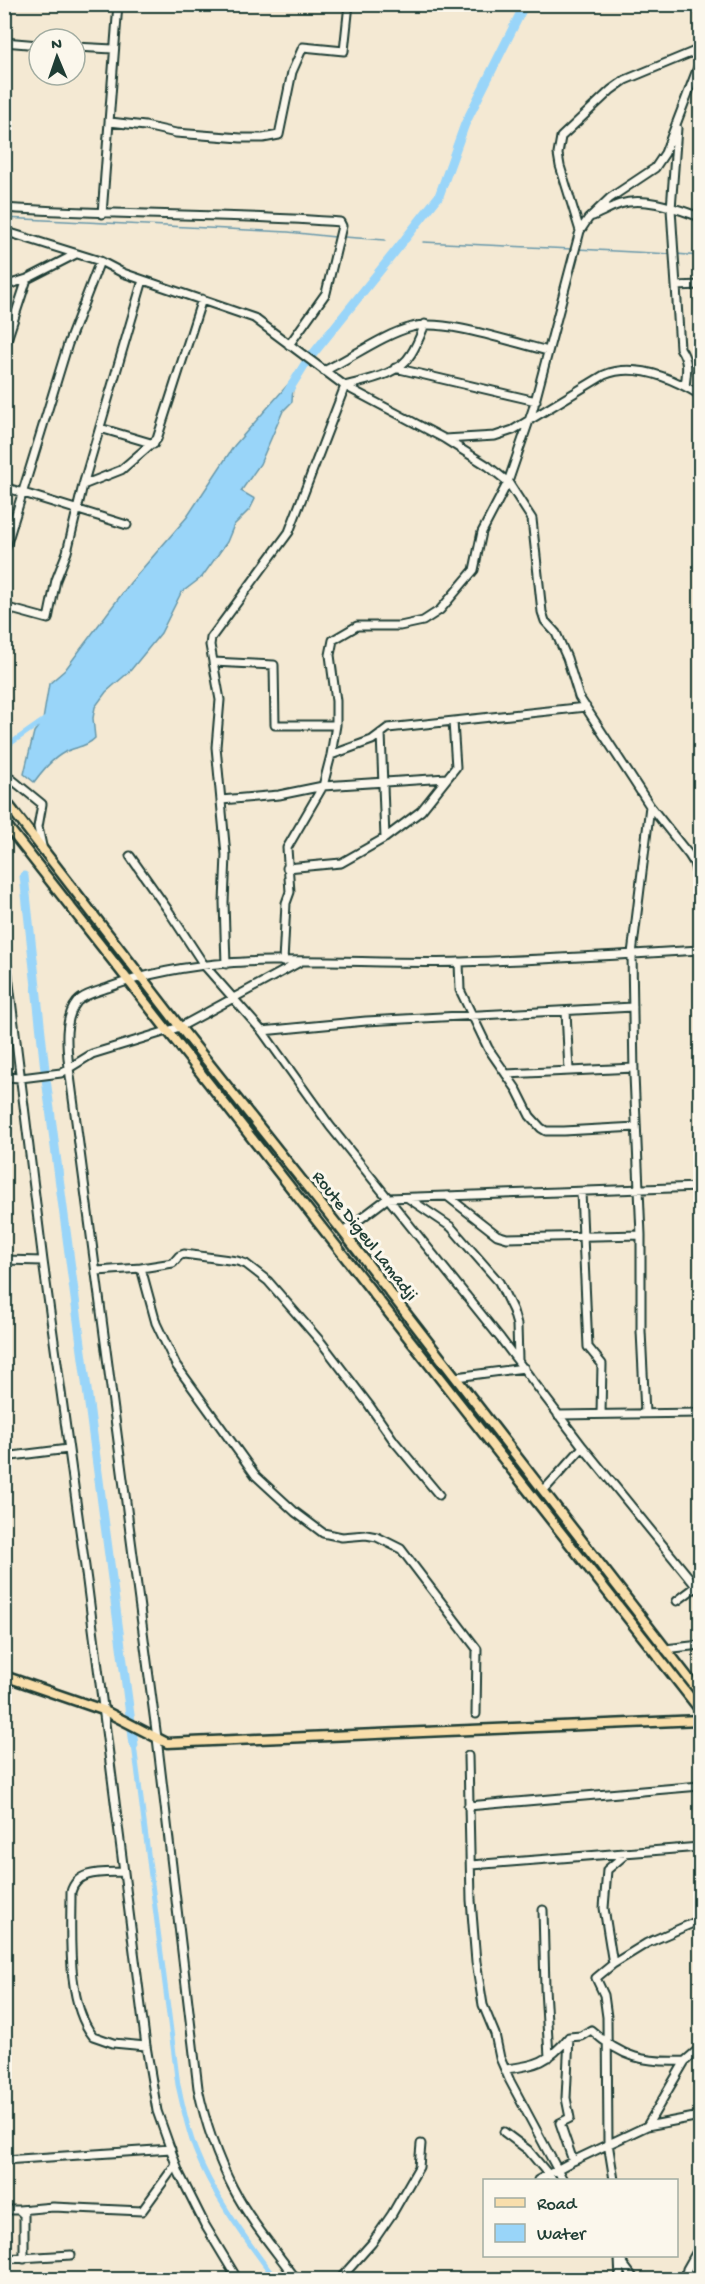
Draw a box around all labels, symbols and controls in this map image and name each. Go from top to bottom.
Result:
north arrow [27,27,87,87]
text: N [51,36,63,55]
street label: Route Digeul Lamadji [307,1167,421,1306]
legend [483,2179,678,2257]
text: Road [537,2195,578,2216]
text: Water [537,2225,587,2246]

